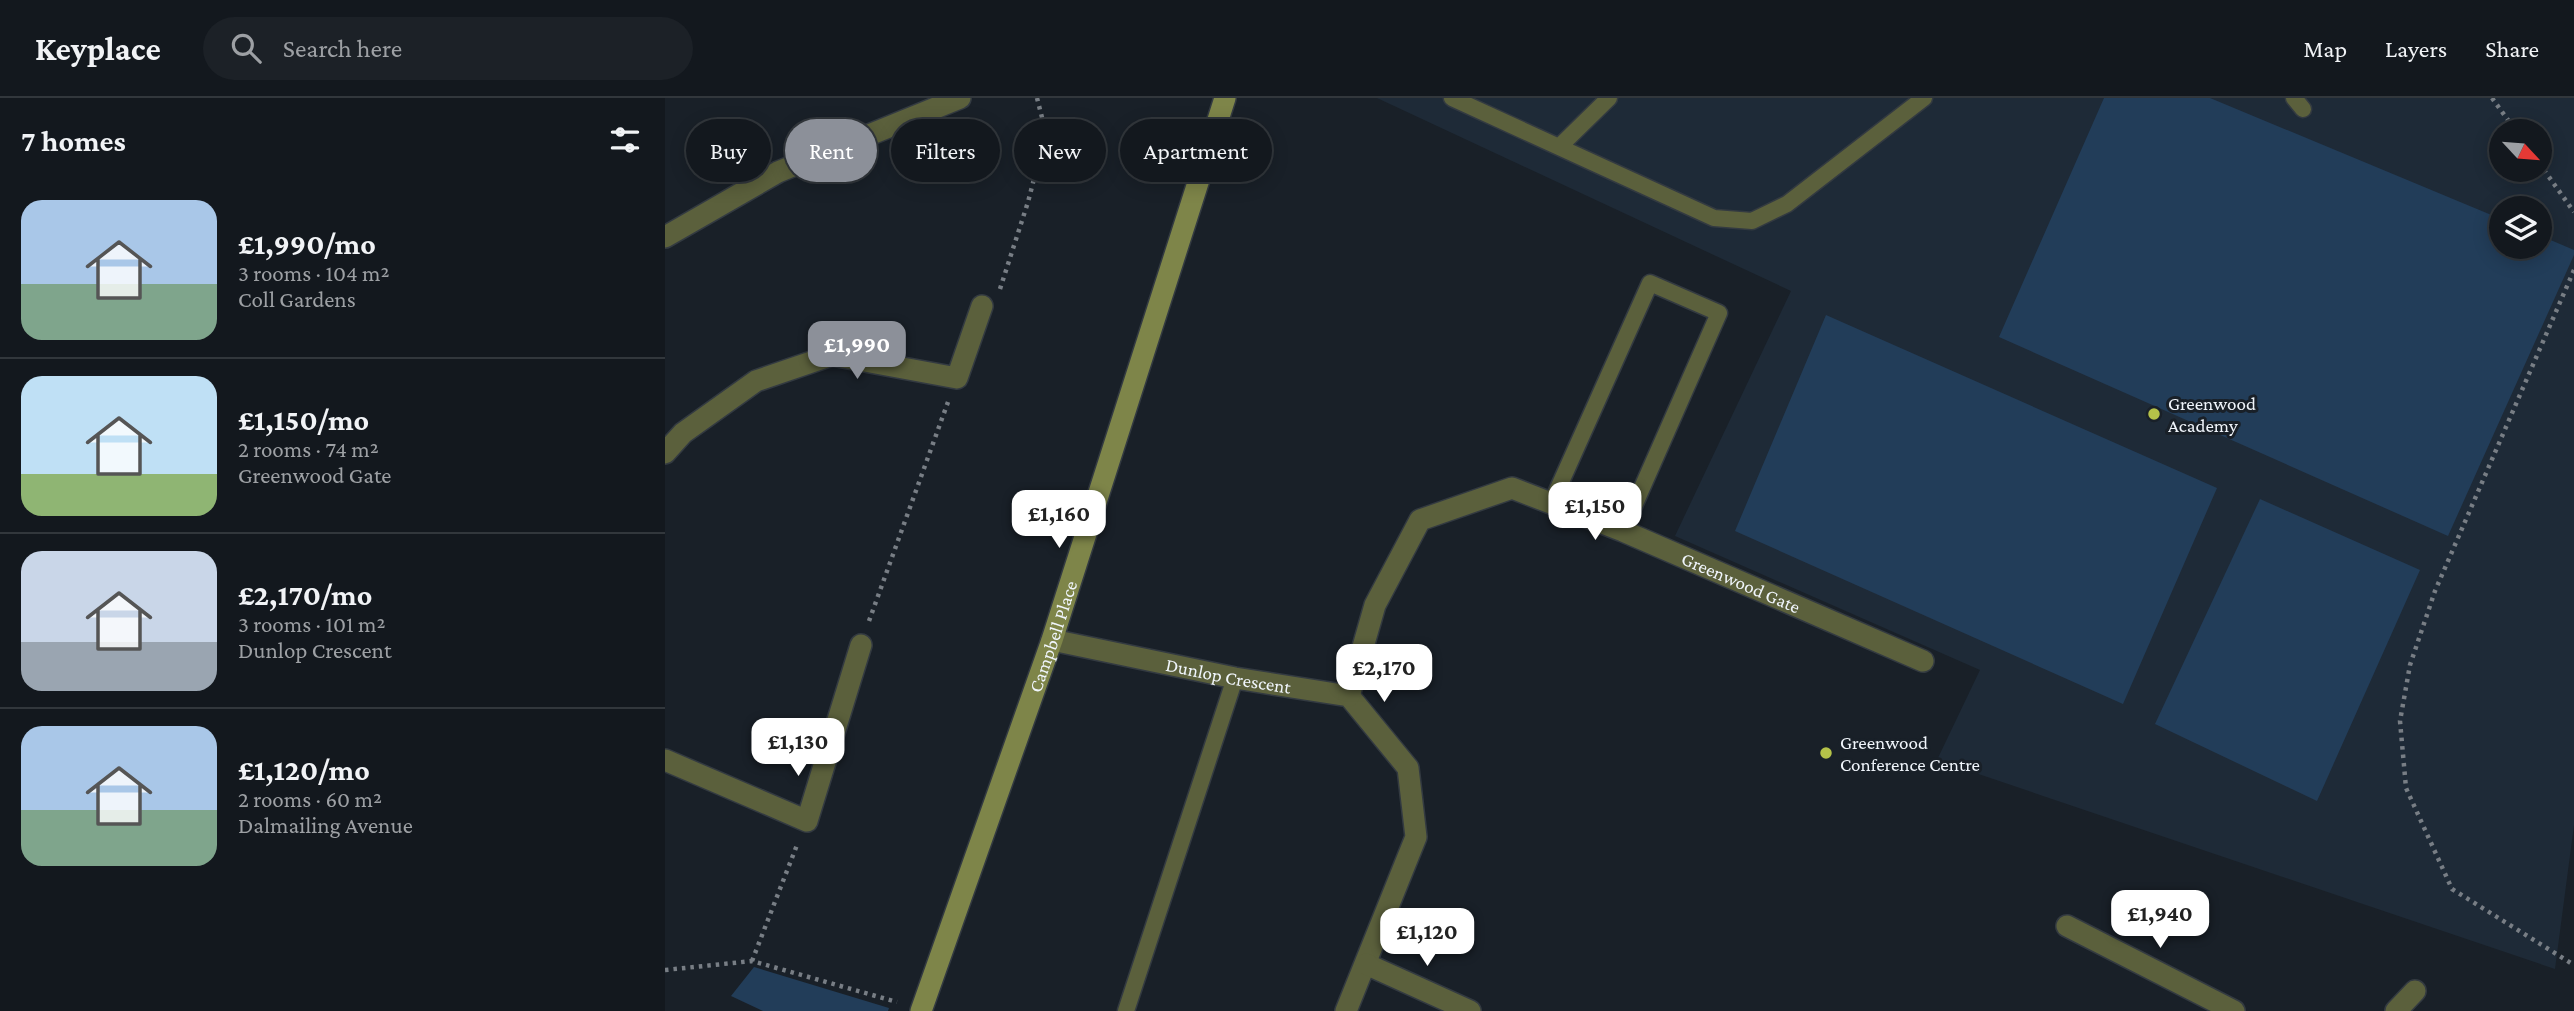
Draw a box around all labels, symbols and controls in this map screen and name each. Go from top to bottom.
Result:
search box [203,17,693,80]
icon: search [227,29,265,67]
text: Keyplace [35,30,161,67]
text: Search here [283,34,402,63]
text: Map [2303,35,2347,62]
text: Layers [2385,35,2447,62]
text: Share [2485,35,2539,62]
chip: Buy [686,119,771,182]
chip: Rent [785,119,877,182]
chip: Filters [891,119,1000,182]
chip: New [1014,119,1106,182]
chip: Apartment [1120,119,1272,182]
north arrow [2489,119,2551,182]
map controls [2489,119,2552,259]
icon: filters [606,121,644,159]
text: 7 homes [21,124,126,157]
button: layers [2489,196,2552,259]
text: £1,990/mo [238,227,376,260]
icon: home [77,228,161,312]
text: 3 rooms · 104 m² [238,260,390,286]
text: Coll Gardens [238,286,356,312]
pin: £1,990 [800,322,914,381]
text: £1,990 [824,331,890,357]
place label: Greenwood Academy [2168,393,2256,436]
text: £1,150/mo [238,403,369,436]
icon: home [77,404,161,488]
marker: Greenwood Academy [2146,406,2162,422]
text: 2 rooms · 74 m² [238,436,379,462]
text: Greenwood Gate [238,462,391,488]
pin: £1,150 [1538,482,1652,542]
pin: £1,160 [1002,490,1116,550]
text: £1,150 [1564,492,1626,518]
text: £1,160 [1028,500,1090,526]
street label: Greenwood Gate [1679,548,1803,618]
text: £2,170/mo [238,578,372,611]
street label: Campbell Place [1024,578,1081,695]
icon: home [77,579,161,663]
text: 3 rooms · 101 m² [238,611,385,637]
text: Dunlop Crescent [238,637,392,663]
pin: £2,170 [1327,644,1441,704]
street label: Dunlop Crescent [1164,654,1293,698]
text: £2,170 [1352,654,1416,680]
pin: £1,130 [741,718,855,778]
text: £1,130 [767,728,829,754]
place label: Greenwood Conference Centre [1840,732,1980,775]
marker: Greenwood Conference Centre [1818,745,1834,761]
text: £1,120/mo [238,753,370,786]
icon: home [77,754,161,838]
text: 2 rooms · 60 m² [238,786,382,812]
text: Dalmailing Avenue [238,812,413,838]
pin: £1,940 [2103,890,2217,950]
text: £1,940 [2127,900,2193,926]
pin: £1,120 [1370,908,1484,968]
text: £1,120 [1396,918,1458,944]

